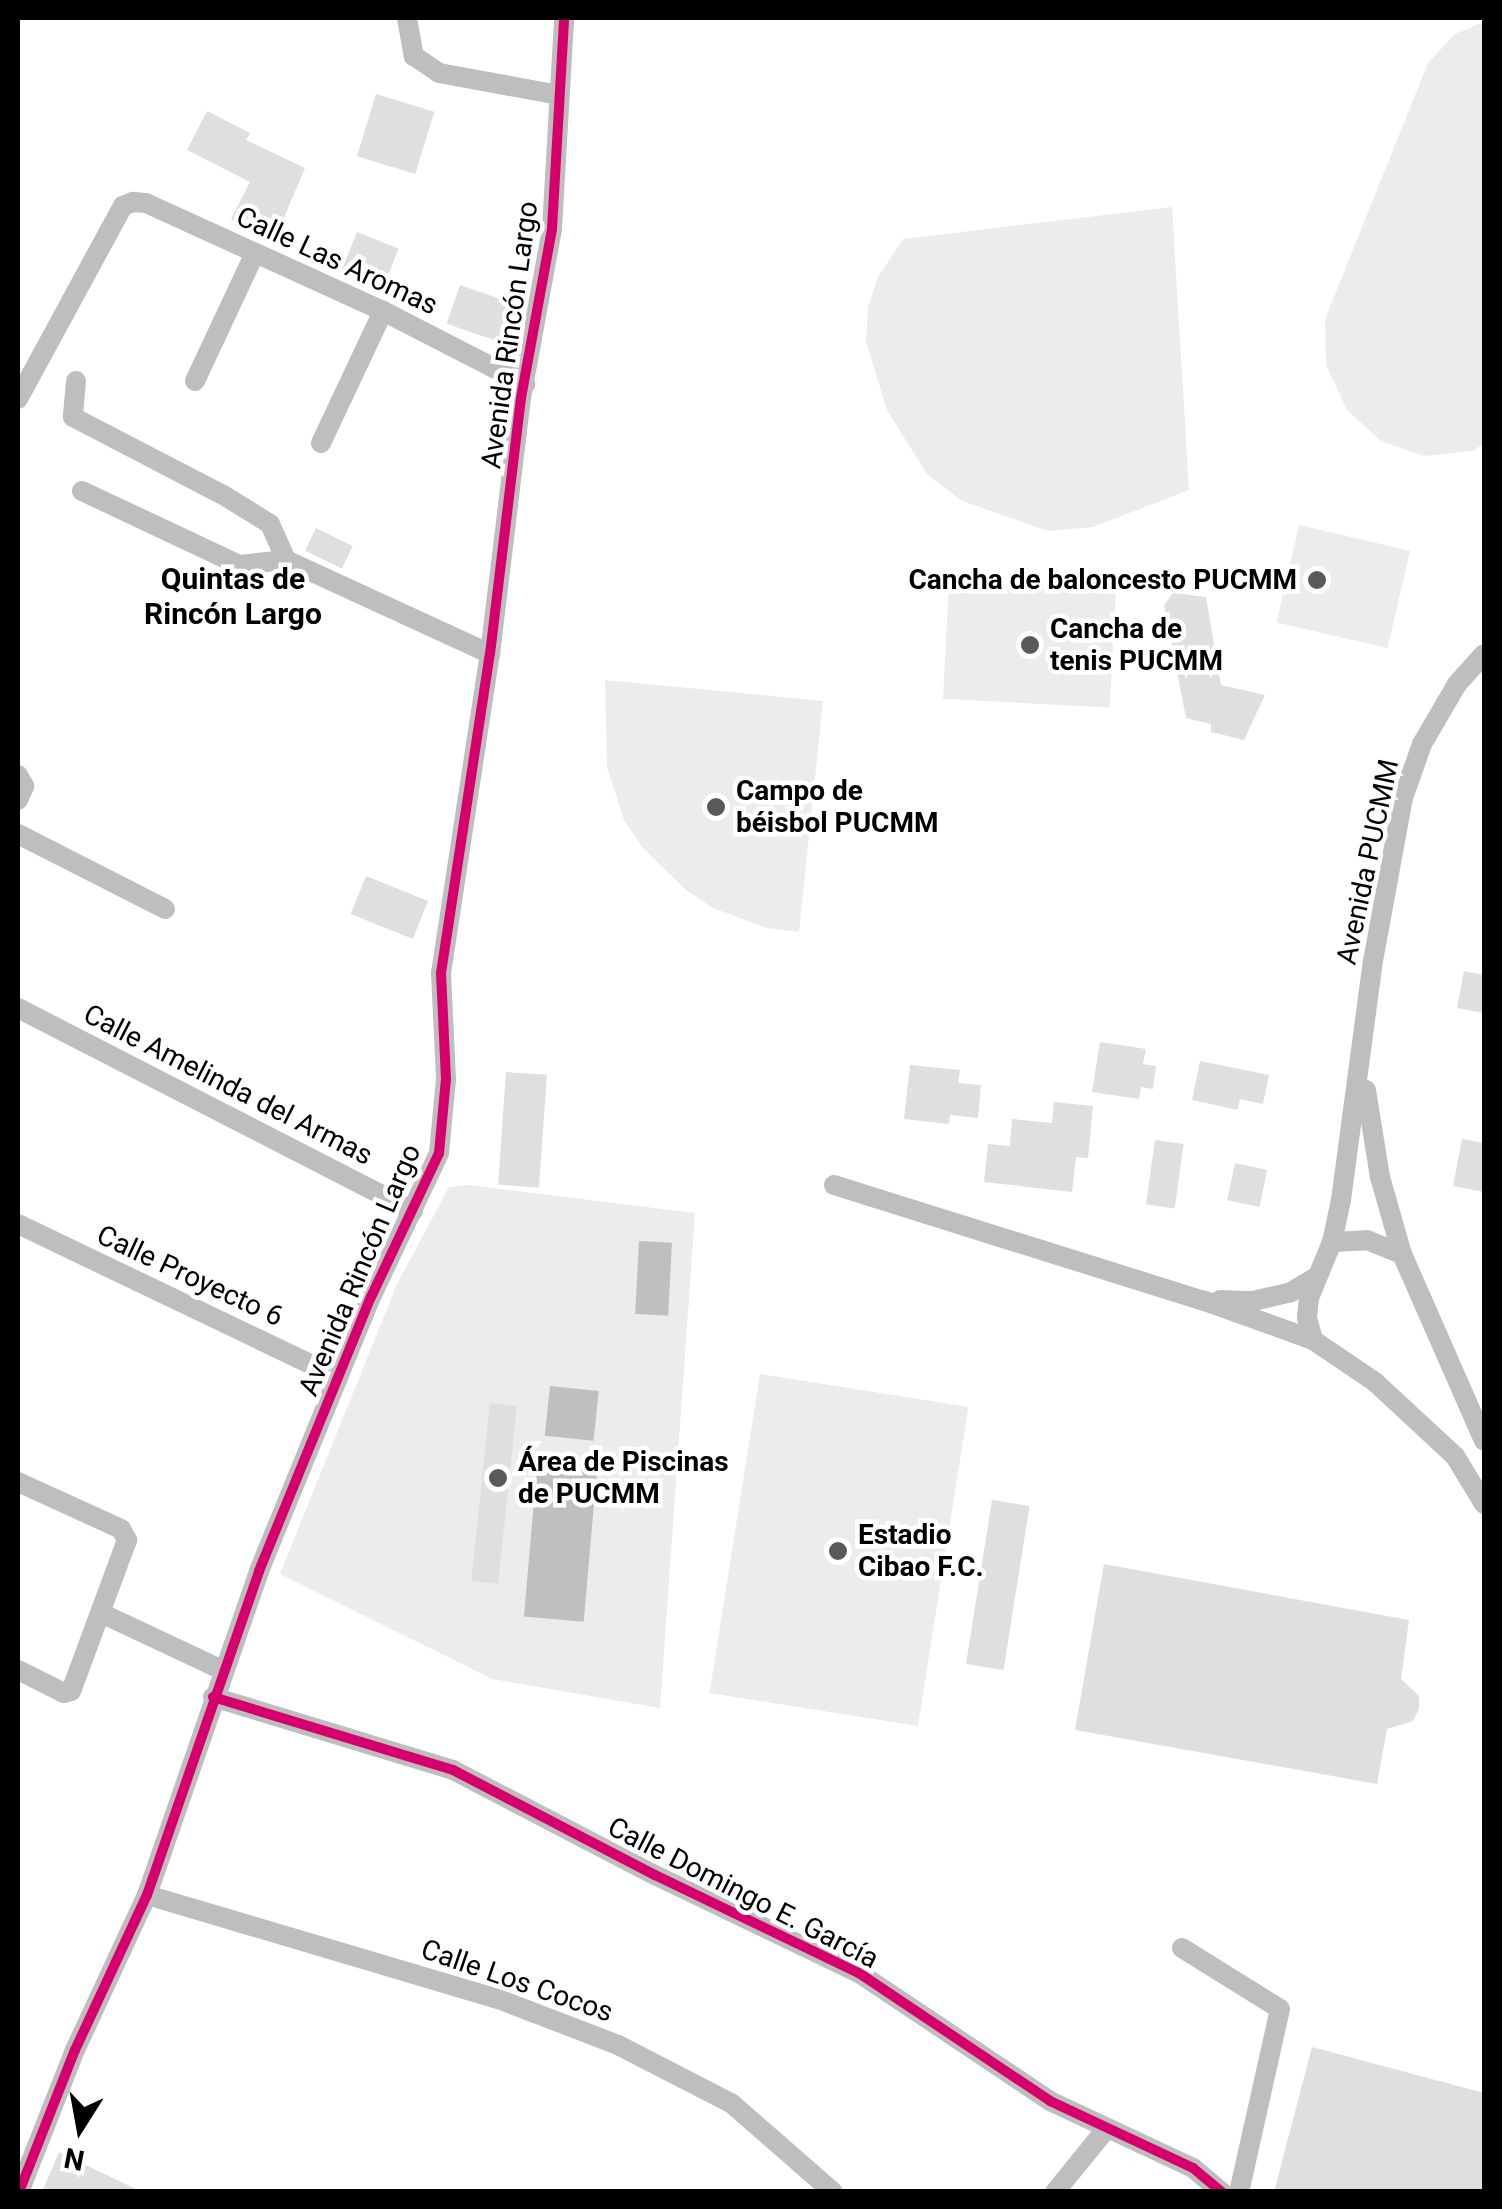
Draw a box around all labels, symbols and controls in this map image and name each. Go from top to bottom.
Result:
street label: Avenida Rincón Largo [475,199,545,471]
street label: Calle Las Aromas [231,200,443,322]
district label: Quintas de Rincón Largo [144,561,322,632]
place label: Cancha de baloncesto PUCMM [908,563,1297,597]
marker: Cancha de baloncesto PUCMM [1306,569,1328,591]
place label: Cancha de tenis PUCMM [1050,612,1223,678]
marker: Cancha de tenis PUCMM [1019,634,1041,656]
street label: Avenida PUCMM [1330,756,1406,968]
place label: Campo de béisbol PUCMM [736,774,938,840]
marker: Campo de béisbol PUCMM [705,796,727,818]
street label: Calle Amelinda del Armas [78,997,378,1173]
street label: Avenida Rincón Largo [292,1139,428,1401]
street label: Calle Proyecto 6 [92,1218,288,1334]
place label: Área de Piscinas de PUCMM [518,1445,729,1511]
marker: Área de Piscinas de PUCMM [487,1467,509,1489]
place label: Estadio Cibao F.C. [858,1518,984,1584]
marker: Estadio Cibao F.C. [827,1540,849,1562]
street label: Calle Domingo E. García [602,1810,884,1976]
street label: Calle Los Cocos [417,1932,617,2030]
north arrow [30,2079,130,2179]
text: N [61,2141,87,2177]

